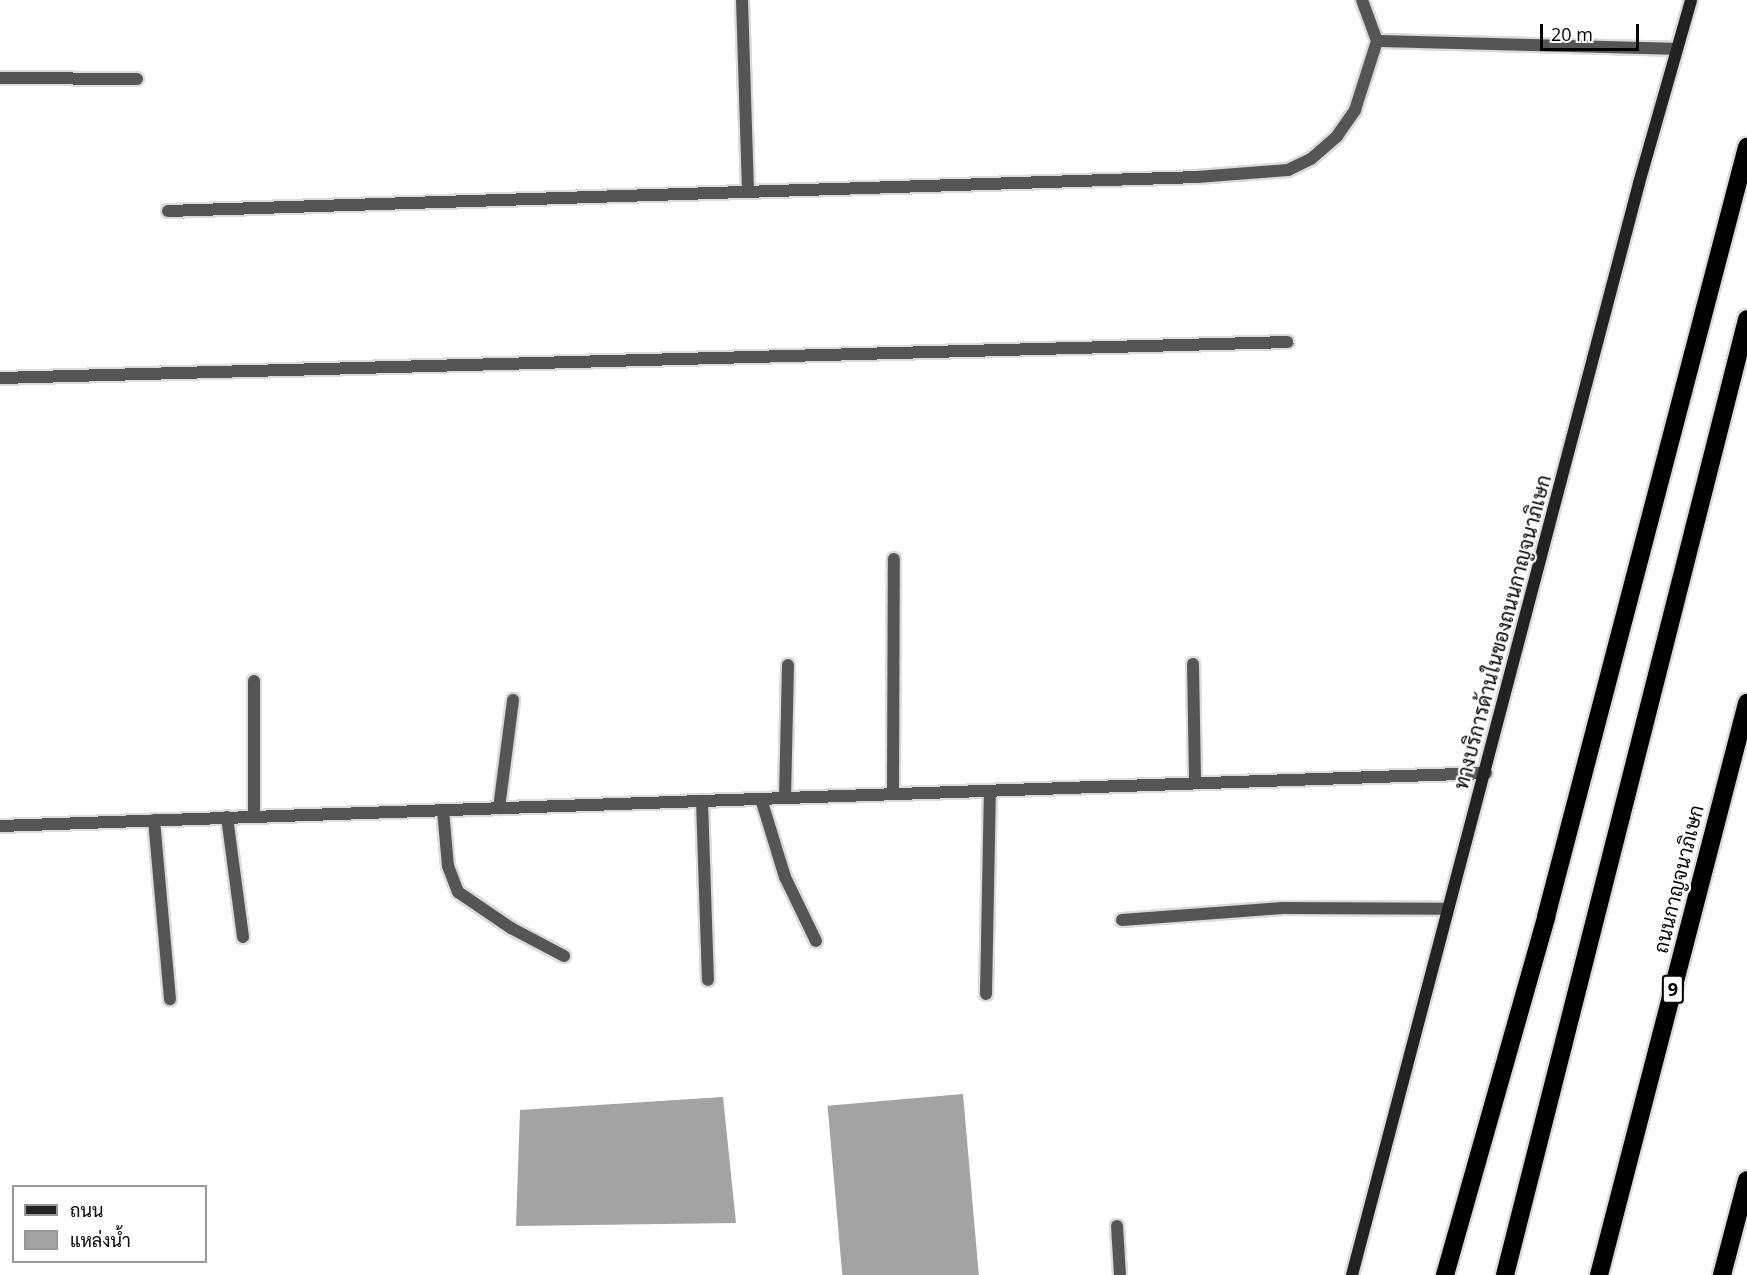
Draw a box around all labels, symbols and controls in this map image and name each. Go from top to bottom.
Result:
scale bar [1543,12,1642,50]
text: 20 m [1551,22,1593,46]
street label: ทางบริการด้านในของถนนกาญจนาภิเษก [1448,472,1556,792]
street label: ถนนกาญจนาภิเษก [1648,802,1708,956]
road number: 9 [1661,974,1685,1004]
legend [12,1185,207,1263]
text: ถนน [70,1198,103,1222]
text: แหล่งน้ำ [70,1228,131,1252]

